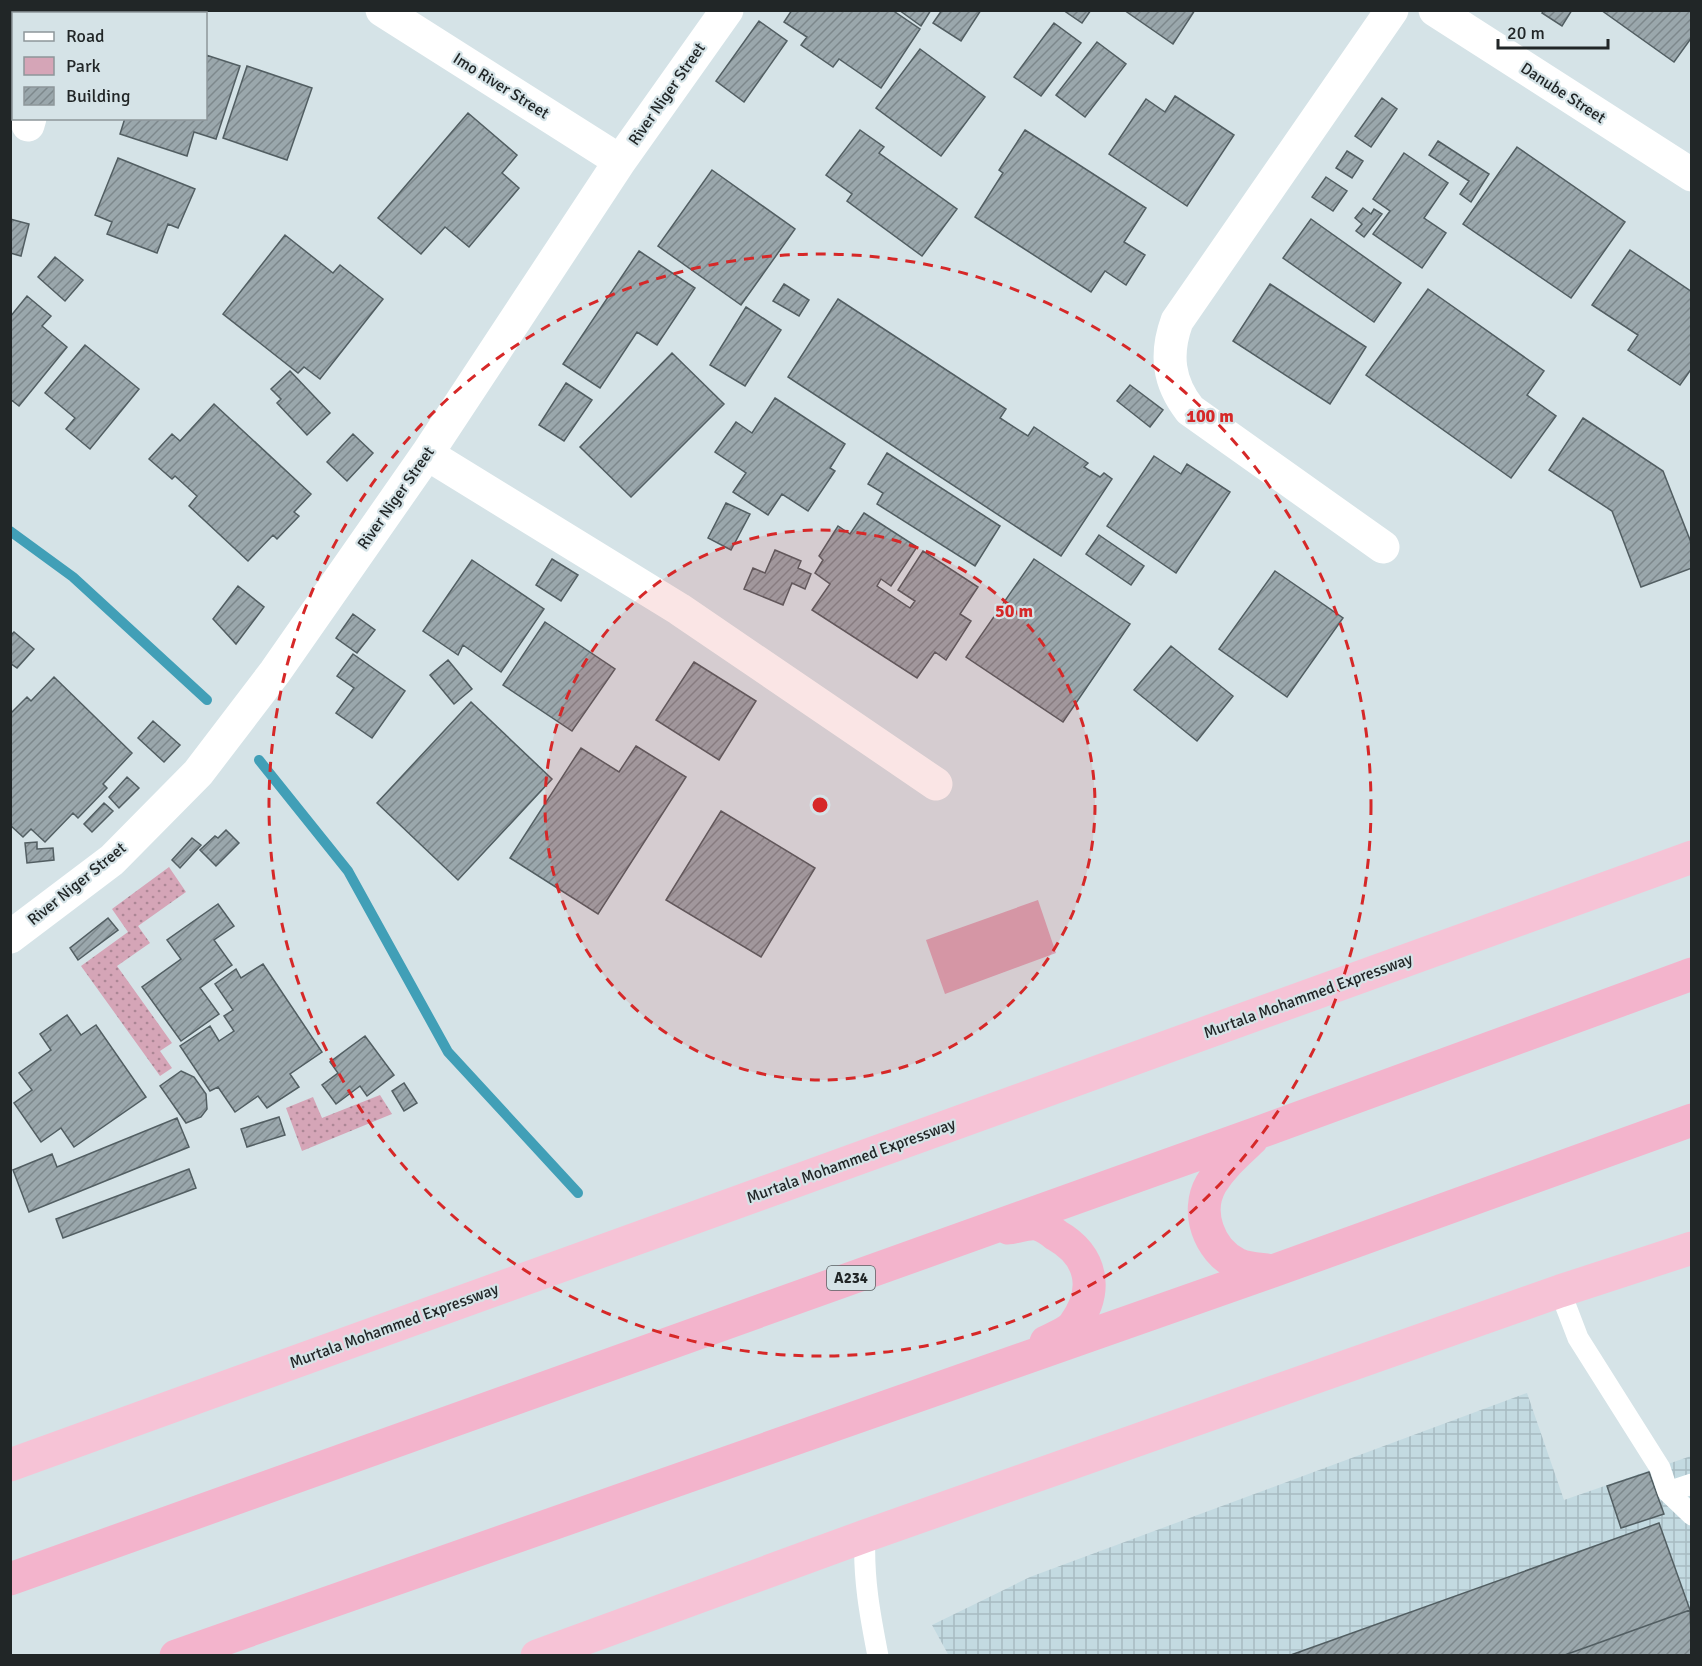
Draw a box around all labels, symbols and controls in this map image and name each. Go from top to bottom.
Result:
legend [12,12,207,120]
scale bar [1498,12,1608,50]
text: 20 m [1507,22,1545,44]
text: Road [66,25,105,47]
street label: River Niger Street [624,38,710,149]
street label: Imo River Street [449,49,553,124]
text: Park [66,55,101,77]
street label: Danube Street [1517,58,1610,128]
text: Building [66,85,130,107]
text: 100 m [1186,405,1234,427]
street label: River Niger Street [353,442,439,553]
text: 50 m [995,600,1033,622]
centre of rings [810,795,830,815]
street label: River Niger Street [24,838,131,930]
street label: Murtala Mohammed Expressway [1201,949,1416,1043]
street label: Murtala Mohammed Expressway [744,1114,959,1208]
road number: A234 [827,1266,875,1290]
street label: Murtala Mohammed Expressway [287,1279,502,1373]

